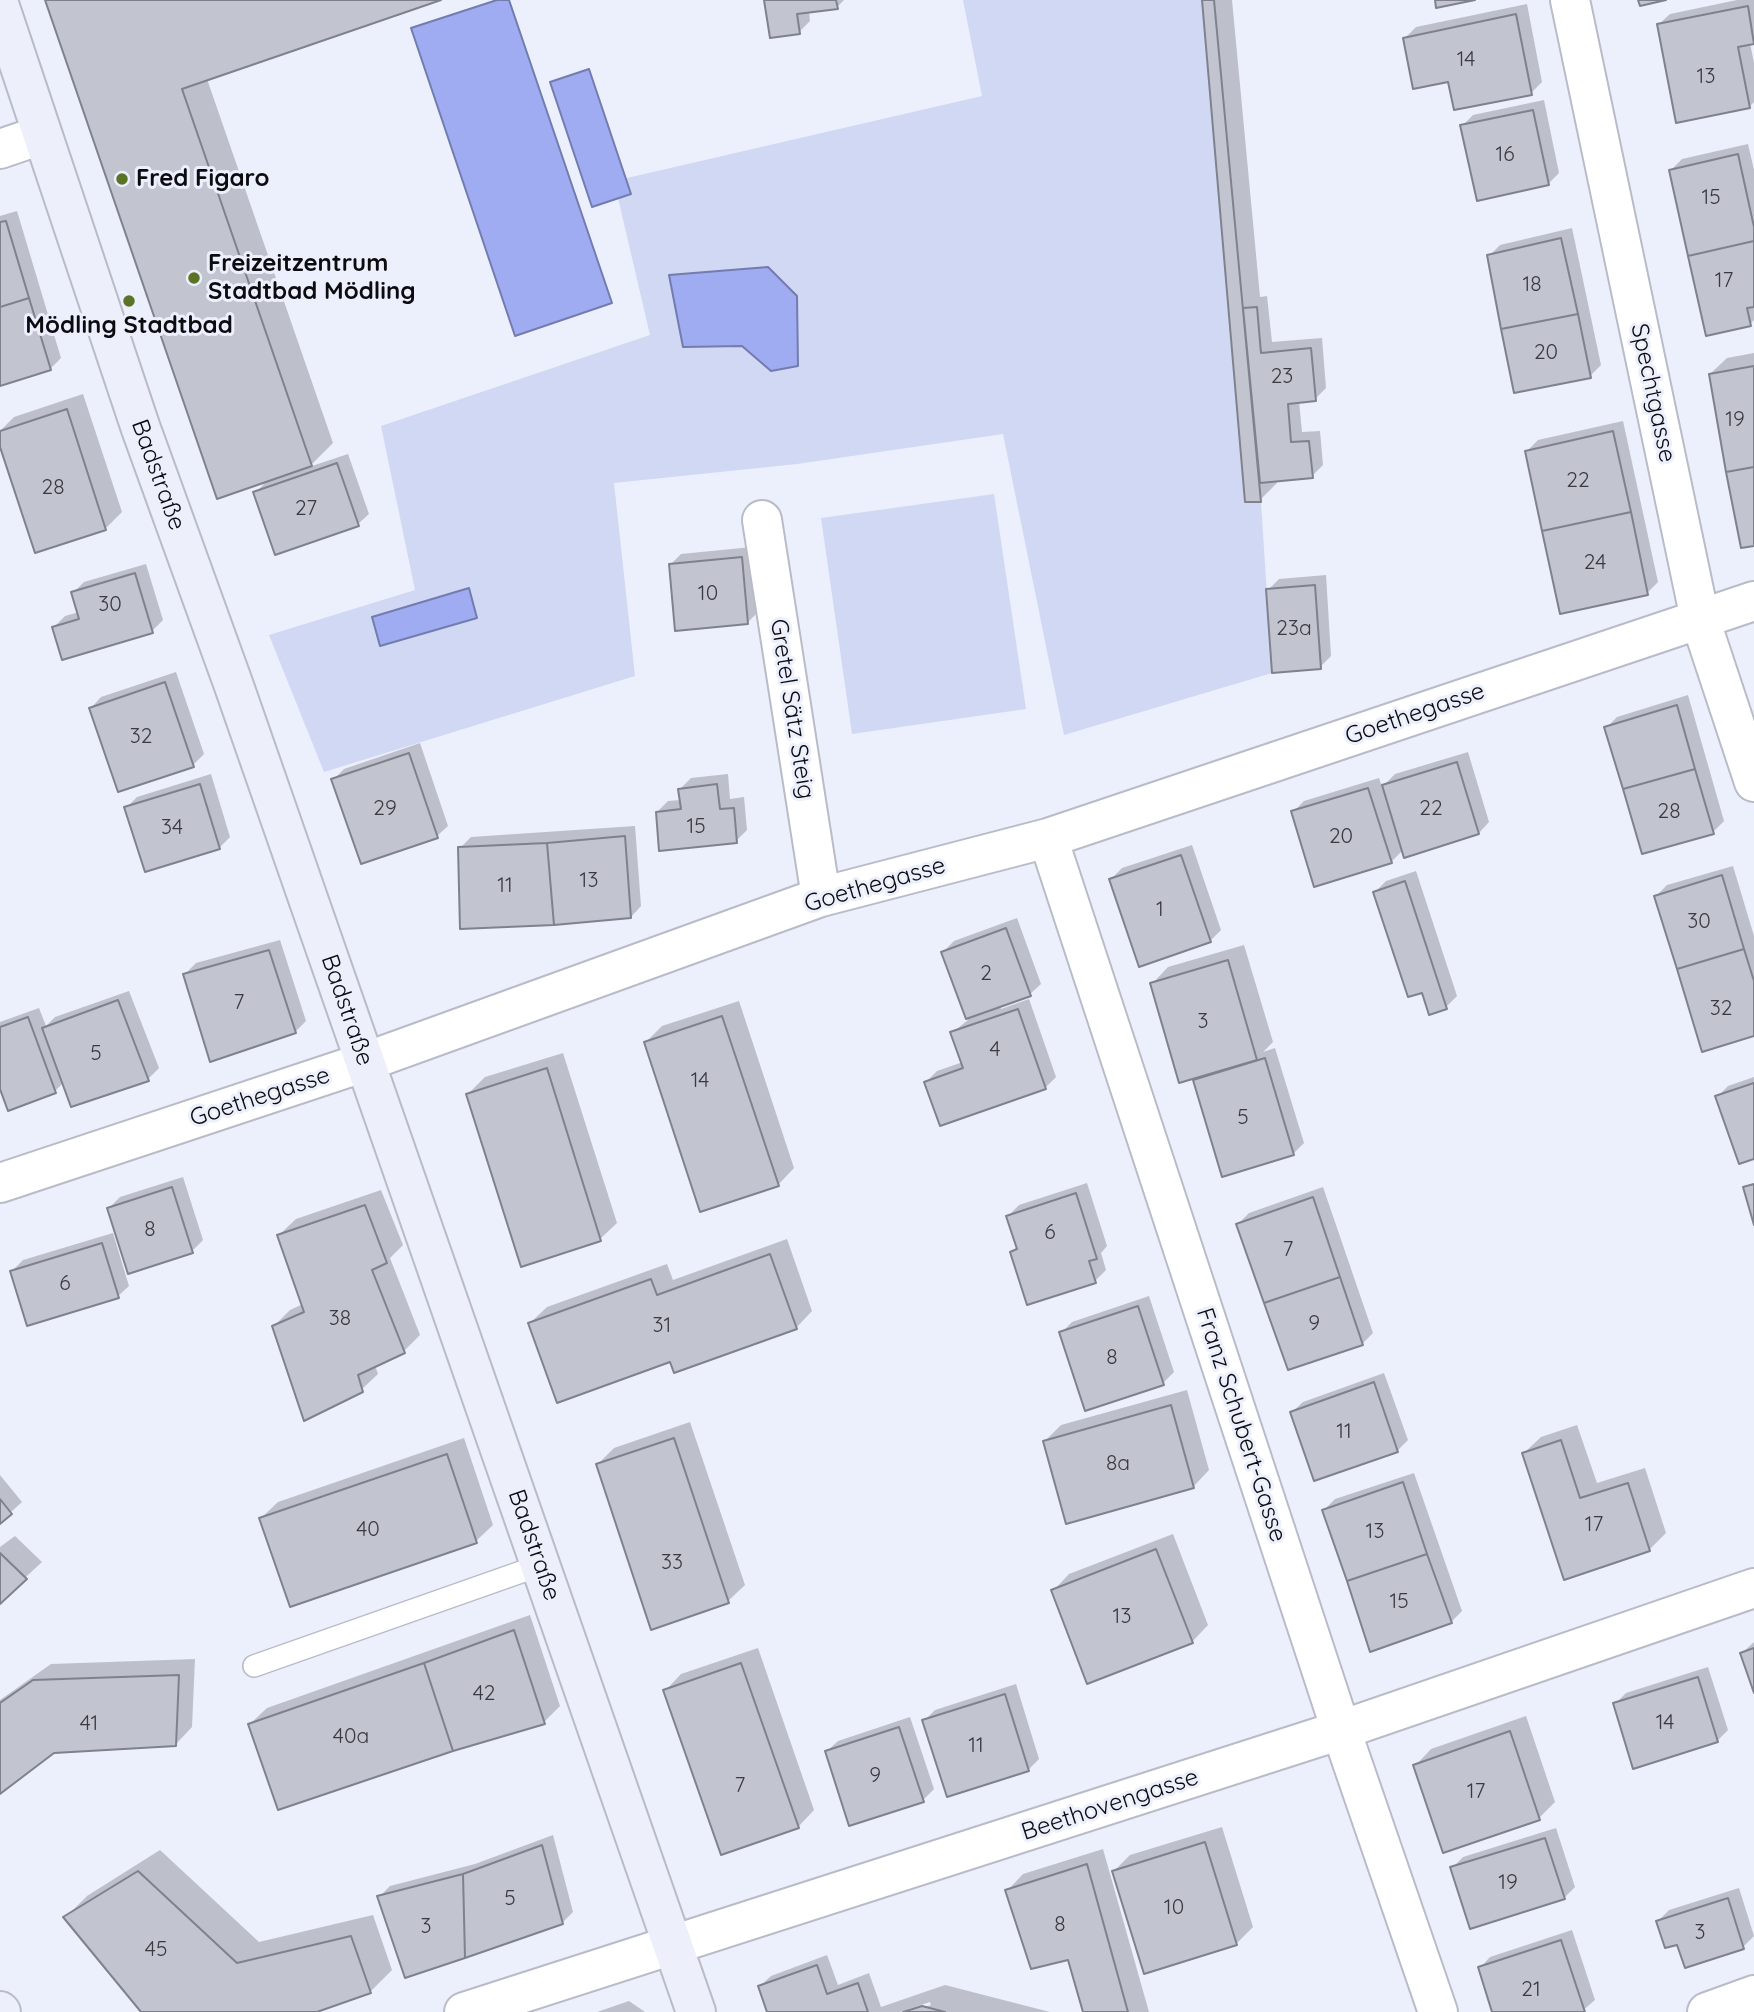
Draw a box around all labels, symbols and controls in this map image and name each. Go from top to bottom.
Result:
house number: 14 [1457,47,1475,73]
house number: 13 [1697,64,1715,90]
house number: 16 [1495,142,1515,168]
place label: Fred Figaro [136,165,269,193]
marker: Fred Figaro [114,171,130,187]
house number: 15 [1701,185,1721,211]
place label: Freizeitzentrum Stadtbad Mödling [208,250,416,306]
house number: 17 [1715,268,1733,294]
marker: Freizeitzentrum Stadtbad Mödling [186,270,202,286]
house number: 18 [1522,272,1542,298]
marker: Mödling Stadtbad [121,293,137,309]
place label: Mödling Stadtbad [25,312,233,340]
street label: Spechtgasse [1624,321,1682,465]
house number: 20 [1534,340,1558,366]
house number: 23 [1271,364,1293,390]
house number: 19 [1725,407,1745,433]
street label: Badstraße [125,416,191,534]
house number: 22 [1566,468,1590,494]
house number: 28 [42,475,64,501]
house number: 27 [295,496,317,522]
house number: 24 [1584,550,1606,576]
house number: 10 [698,581,718,607]
house number: 30 [98,592,122,618]
house number: 23a [1276,616,1312,642]
street label: Gretel Sätz Steig [764,617,820,801]
street label: Goethegasse [1342,677,1488,751]
house number: 32 [130,724,152,750]
house number: 29 [373,796,397,822]
house number: 22 [1419,796,1443,822]
house number: 28 [1658,799,1680,825]
house number: 15 [686,814,706,840]
house number: 34 [161,815,183,841]
house number: 20 [1329,824,1353,850]
street label: Goethegasse [801,851,949,919]
house number: 13 [580,868,598,894]
house number: 11 [497,873,513,899]
house number: 1 [1156,897,1164,923]
house number: 30 [1687,909,1711,935]
street label: Badstraße [315,951,379,1069]
house number: 2 [980,961,992,987]
house number: 7 [234,990,244,1016]
house number: 32 [1710,996,1732,1022]
house number: 3 [1197,1009,1209,1035]
house number: 4 [989,1037,1001,1063]
house number: 5 [90,1041,102,1067]
street label: Goethegasse [186,1061,334,1133]
house number: 14 [691,1068,709,1094]
house number: 5 [1237,1105,1249,1131]
house number: 8 [144,1217,156,1243]
house number: 6 [1044,1220,1056,1246]
house number: 7 [1283,1237,1293,1263]
house number: 6 [59,1271,71,1297]
street label: Franz Schubert-Gasse [1190,1304,1292,1546]
house number: 38 [329,1306,351,1332]
house number: 9 [1308,1311,1320,1337]
house number: 31 [653,1313,671,1339]
house number: 8 [1106,1345,1118,1371]
house number: 11 [1336,1419,1352,1445]
house number: 8a [1106,1451,1130,1477]
street label: Badstraße [502,1486,566,1604]
house number: 17 [1585,1512,1603,1538]
house number: 40 [356,1517,380,1543]
house number: 13 [1366,1519,1384,1545]
house number: 33 [661,1550,683,1576]
house number: 15 [1389,1589,1409,1615]
house number: 13 [1113,1604,1131,1630]
house number: 42 [473,1681,495,1707]
house number: 14 [1656,1710,1674,1736]
house number: 41 [80,1711,98,1737]
house number: 40a [333,1724,369,1750]
house number: 11 [968,1733,984,1759]
house number: 9 [869,1763,881,1789]
street label: Beethovengasse [1018,1763,1202,1847]
house number: 7 [735,1773,745,1799]
house number: 17 [1467,1779,1485,1805]
house number: 19 [1498,1870,1518,1896]
house number: 5 [504,1886,516,1912]
house number: 10 [1164,1895,1184,1921]
house number: 8 [1054,1912,1066,1938]
house number: 3 [420,1914,432,1940]
house number: 3 [1694,1920,1706,1946]
house number: 45 [145,1937,167,1963]
house number: 21 [1521,1977,1541,2003]

